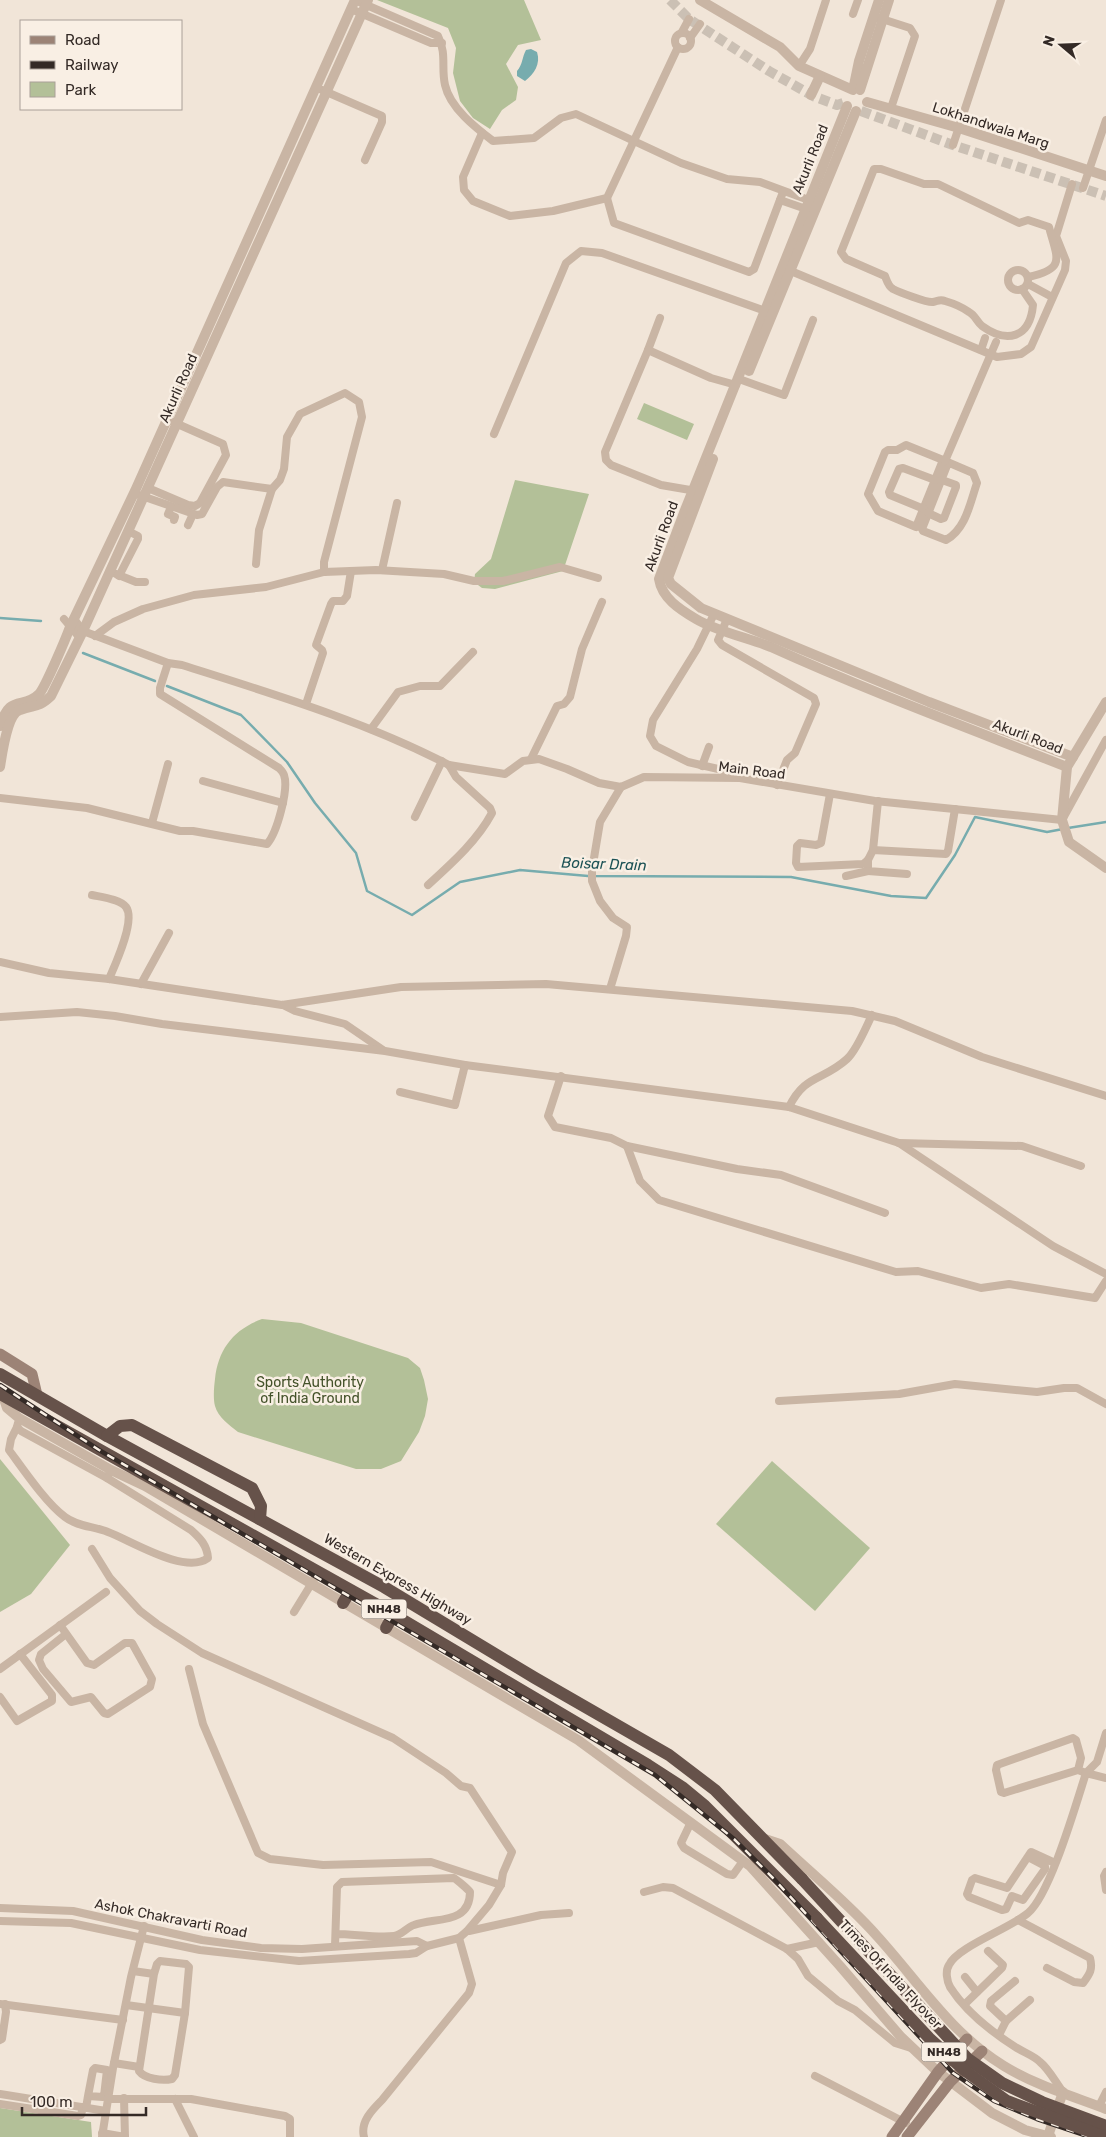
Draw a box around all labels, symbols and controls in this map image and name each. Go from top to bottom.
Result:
legend [20,20,182,110]
north arrow [1036,20,1086,70]
text: Road [65,31,101,49]
text: N [1040,33,1059,48]
text: Railway [65,56,119,74]
text: Park [65,81,96,99]
street label: Lokhandwala Marg [930,99,1051,152]
street label: Akurli Road [789,122,832,197]
street label: Akurli Road [156,351,201,425]
street label: Akurli Road [641,499,682,574]
street label: Akurli Road [990,715,1065,758]
street label: Main Road [717,758,786,783]
water label: Boisar Drain [561,854,647,874]
park label: Sports Authority of India Ground [256,1374,364,1407]
street label: Western Express Highway [321,1530,475,1629]
road number: NH48 [362,1600,406,1618]
street label: Ashok Chakravarti Road [93,1895,249,1942]
street label: Times Of India Flyover [836,1916,946,2033]
road number: NH48 [922,2042,966,2062]
scale bar [22,2084,146,2116]
text: 100 m [30,2093,72,2111]

